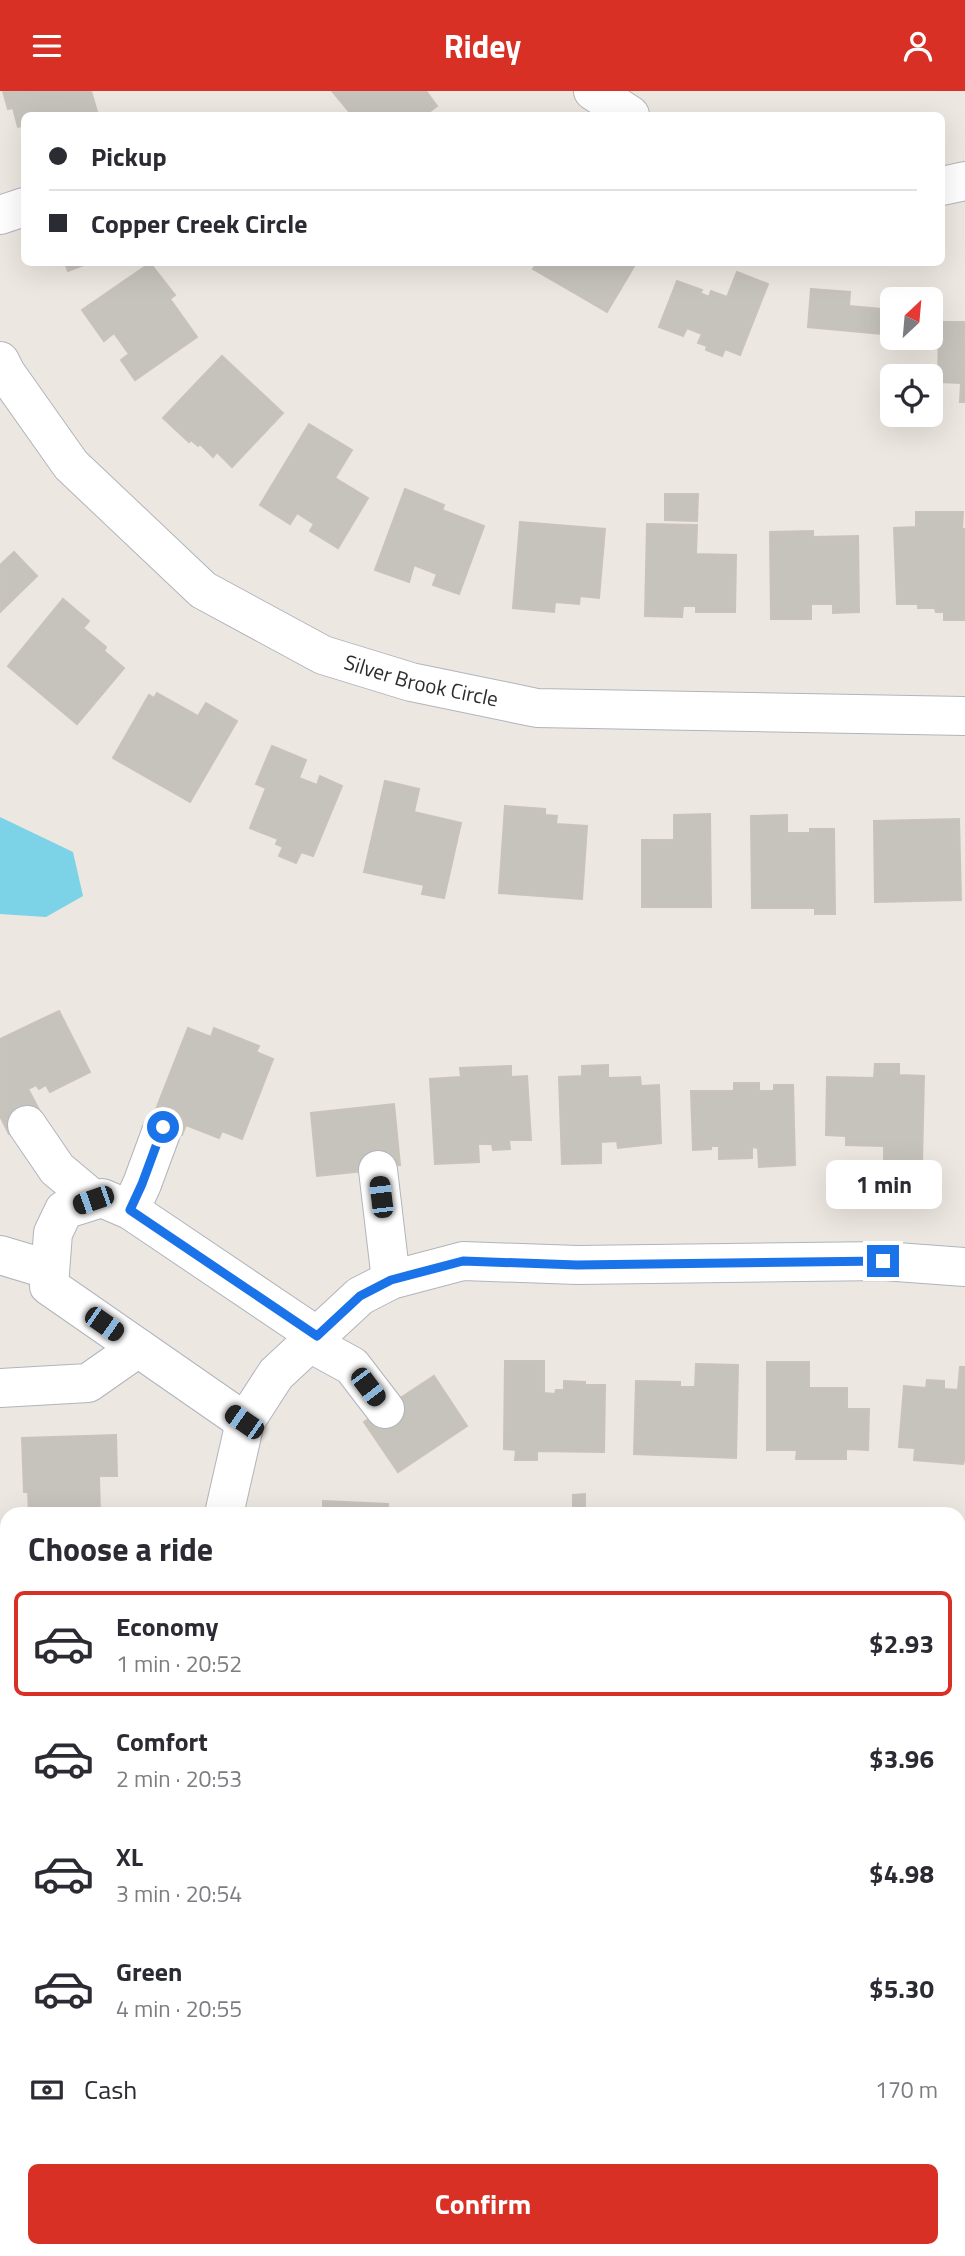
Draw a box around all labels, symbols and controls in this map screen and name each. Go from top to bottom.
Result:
text: Ridey [444,22,521,70]
icon: menu [28,27,66,65]
icon: person [899,27,937,65]
text: Pickup [91,137,167,176]
text: Copper Creek Circle [91,204,307,243]
north arrow [880,287,943,350]
map controls [880,287,943,427]
button: locate [880,364,943,427]
street label: Silver Brook Circle [340,645,501,715]
route start [147,1111,179,1143]
callout: 1 min [825,1159,941,1209]
text: 1 min [856,1167,912,1202]
car [369,1175,394,1219]
car [70,1183,117,1217]
route end [867,1245,899,1277]
car [81,1303,128,1345]
car [347,1364,390,1410]
car [221,1401,268,1443]
text: Choose a ride [28,1525,213,1573]
text: Economy [116,1607,218,1646]
icon: car [32,1612,95,1675]
text: $2.93 [869,1624,934,1663]
text: 1 min · 20:52 [116,1646,242,1681]
text: Comfort [116,1722,208,1761]
icon: car [32,1727,95,1790]
text: $3.96 [869,1739,934,1778]
text: 2 min · 20:53 [116,1761,242,1796]
text: XL [116,1837,143,1876]
icon: car [32,1842,95,1905]
text: $4.98 [869,1854,934,1893]
text: 3 min · 20:54 [116,1876,242,1911]
text: Green [116,1952,182,1991]
icon: car [32,1957,95,2020]
text: $5.30 [869,1969,934,2008]
text: 4 min · 20:55 [116,1991,242,2026]
text: Cash [84,2070,137,2109]
icon: cash [28,2071,66,2109]
text: 170 m [875,2072,938,2107]
button: Confirm [28,2164,938,2244]

